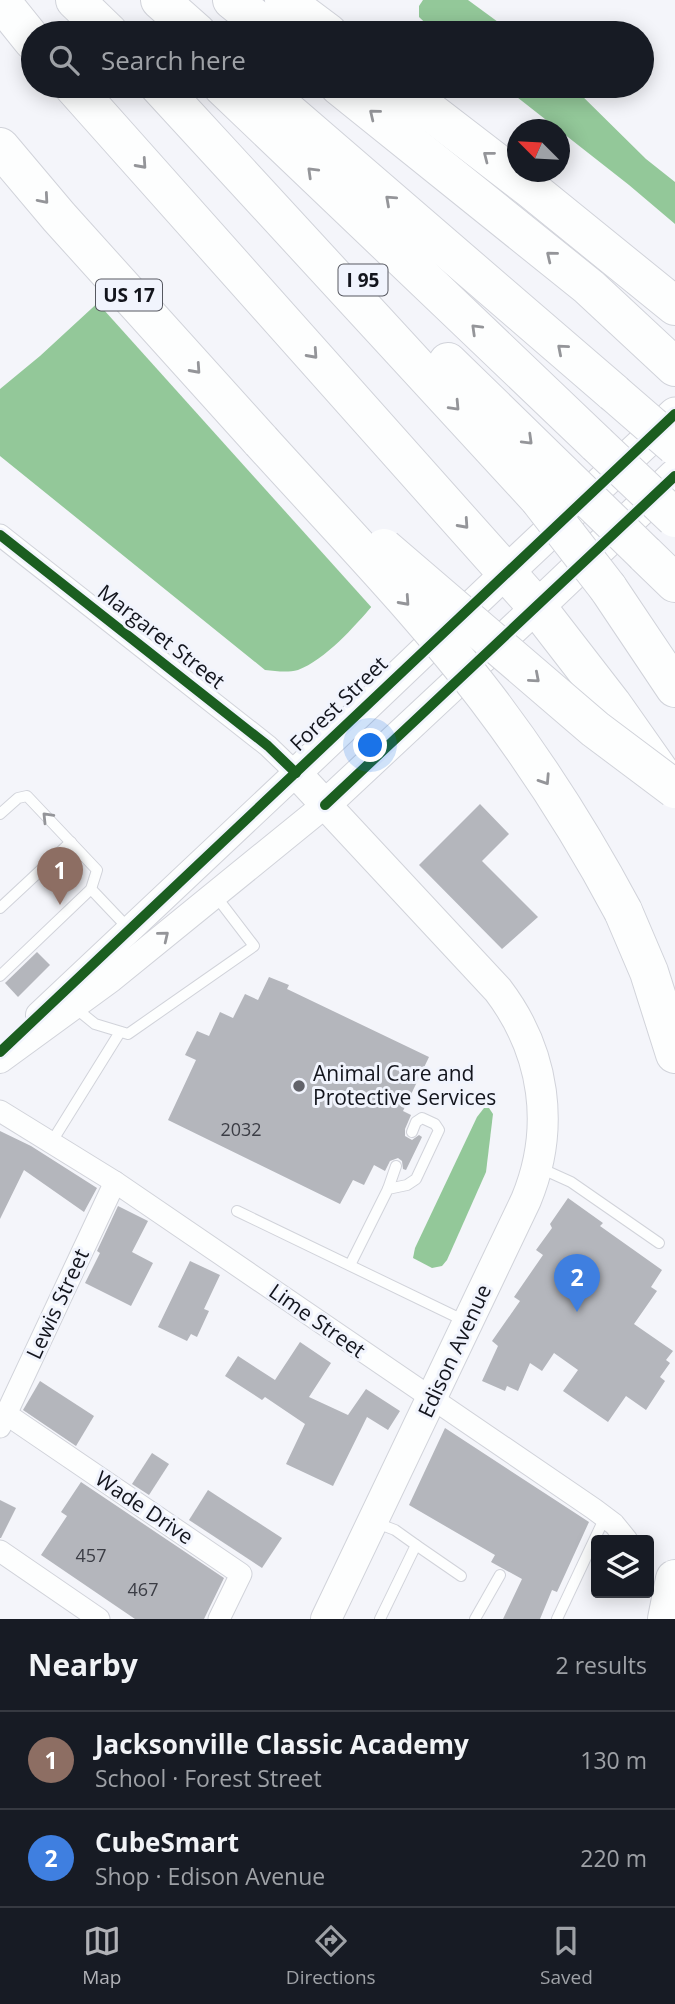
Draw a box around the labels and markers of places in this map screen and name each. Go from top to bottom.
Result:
pin: 1 [37,847,83,905]
place label: Animal Care and Protective Services [313,1059,496,1111]
marker: Animal Care and Protective Services [291,1078,307,1094]
pin: 2 [554,1254,600,1312]

